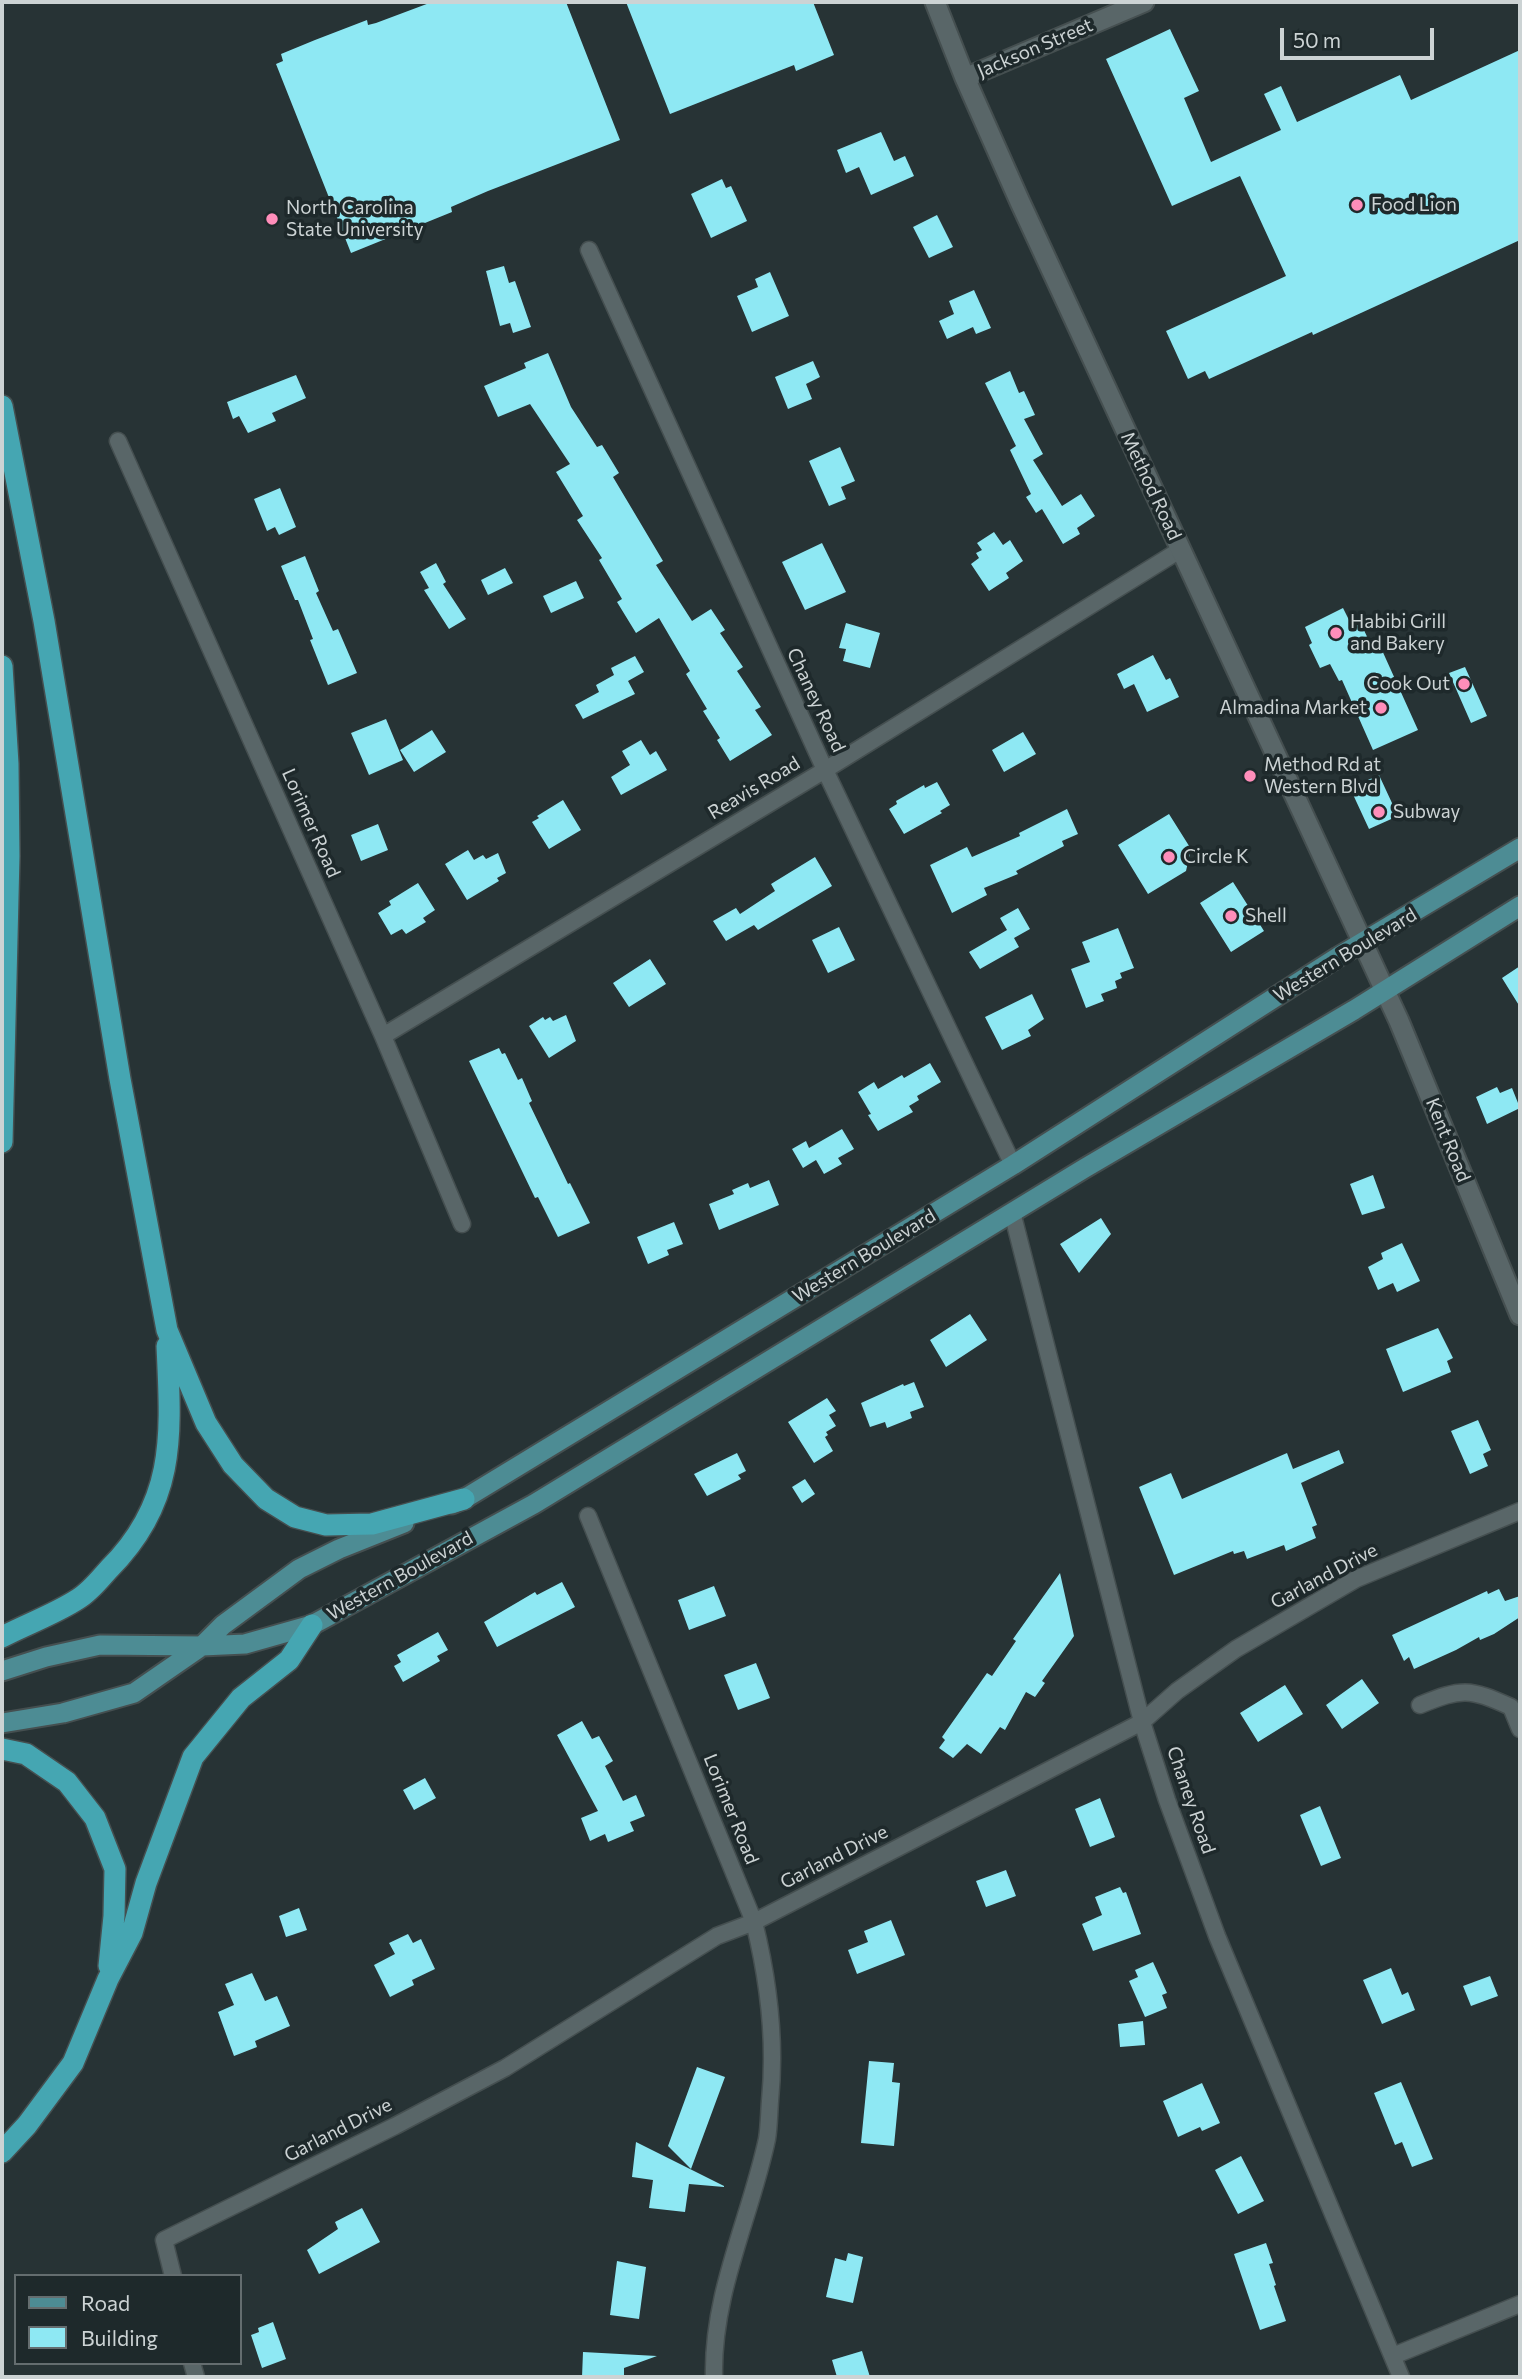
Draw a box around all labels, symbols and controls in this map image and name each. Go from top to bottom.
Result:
street label: Jackson Street [974,13,1096,83]
scale bar [1284,14,1438,58]
text: 50 m [1293,27,1341,52]
place label: Food Lion [1371,194,1457,216]
place label: North Carolina State University [286,197,423,241]
marker: Food Lion [1349,197,1365,213]
marker: North Carolina State University [264,211,280,227]
street label: Method Road [1116,428,1186,544]
place label: Habibi Grill and Bakery [1350,611,1446,655]
marker: Habibi Grill and Bakery [1328,625,1344,641]
street label: Chaney Road [782,644,850,756]
place label: Cook Out [1366,673,1450,695]
marker: Cook Out [1456,676,1472,692]
place label: Almadina Market [1219,697,1367,719]
marker: Almadina Market [1373,700,1389,716]
street label: Reavis Road [704,752,804,824]
place label: Method Rd at Western Blvd [1264,754,1381,798]
street label: Lorimer Road [277,765,345,881]
marker: Method Rd at Western Blvd [1242,768,1258,784]
place label: Subway [1393,801,1460,823]
marker: Subway [1371,804,1387,820]
place label: Circle K [1183,846,1249,868]
marker: Circle K [1161,849,1177,865]
street label: Western Boulevard [1269,903,1421,1007]
place label: Shell [1245,905,1287,927]
marker: Shell [1223,908,1239,924]
street label: Kent Road [1421,1095,1475,1185]
street label: Western Boulevard [788,1204,940,1308]
street label: Western Boulevard [323,1527,477,1625]
street label: Garland Drive [1267,1538,1381,1614]
street label: Chaney Road [1162,1743,1220,1857]
street label: Lorimer Road [699,1751,763,1867]
street label: Garland Drive [776,1820,892,1894]
street label: Garland Drive [280,2093,396,2167]
legend [14,2274,242,2365]
text: Road [81,2290,130,2315]
text: Building [81,2325,158,2350]

